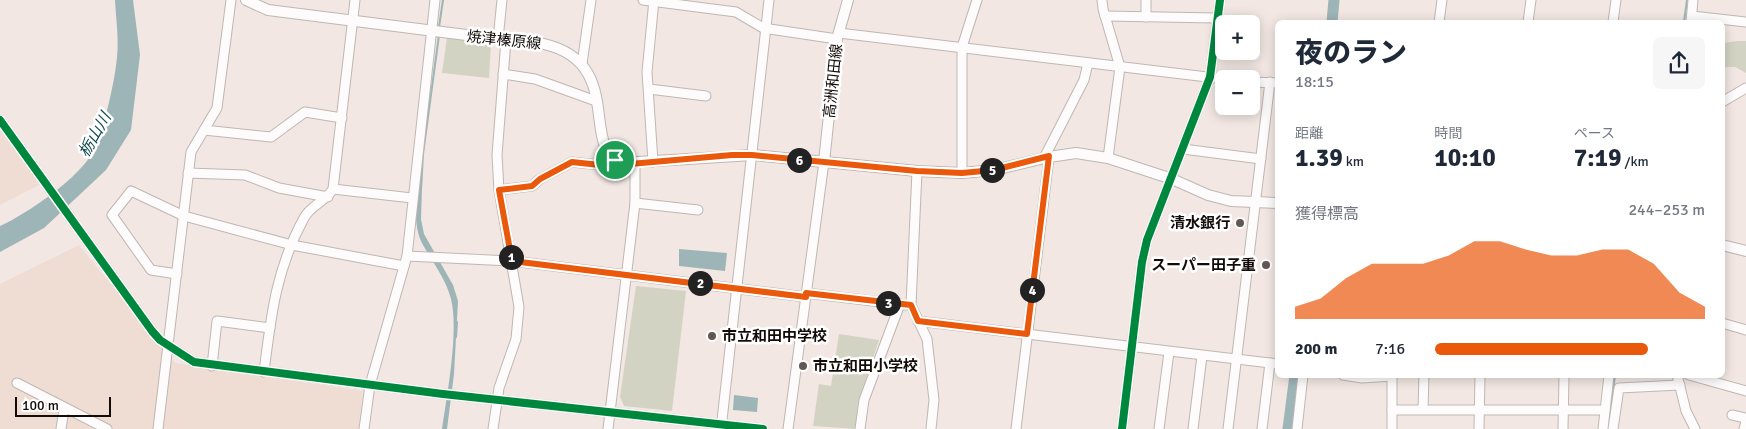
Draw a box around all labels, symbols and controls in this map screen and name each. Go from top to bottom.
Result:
map controls [1215,15,1260,115]
button: + [1215,15,1260,60]
street label: 焼津榛原線 [466,27,542,53]
text: 夜のラン [1295,36,1407,70]
button: share [1653,37,1705,89]
street label: 高洲和田線 [820,43,846,119]
button: − [1215,70,1260,115]
text: 18:15 [1295,72,1334,92]
water label: 栃山川 [74,107,117,161]
text: 距離 [1295,125,1323,142]
text: 時間 [1434,125,1462,142]
text: ペース [1574,125,1615,142]
pin [594,139,636,181]
text: 1.39 [1295,142,1343,173]
text: 10:10 [1434,142,1496,173]
text: 7:19 [1574,142,1622,173]
icon: arrive [601,146,629,174]
pin: 6 [786,148,812,172]
text: 6 [796,152,803,169]
text: km [1343,153,1364,170]
text: /km [1622,153,1649,170]
pin: 5 [980,158,1004,182]
text: 5 [989,162,996,179]
text: 244–253 m [1628,200,1705,220]
text: 獲得標高 [1295,204,1359,224]
place label: 清水銀行 [1170,214,1230,232]
marker: 清水銀行 [1234,217,1246,229]
pin: 1 [498,244,524,270]
text: 1 [508,249,515,266]
place label: スーパー田子重 [1151,256,1256,274]
marker: スーパー田子重 [1260,259,1272,271]
pin: 2 [688,270,712,296]
text: 2 [697,275,704,292]
pin: 4 [1020,278,1044,302]
text: 4 [1029,282,1036,299]
pin: 3 [876,290,900,316]
text: 3 [885,295,892,312]
place label: 市立和田中学校 [722,327,827,345]
marker: 市立和田中学校 [706,330,718,342]
text: 200 m [1295,339,1337,359]
text: 7:16 [1375,339,1405,359]
place label: 市立和田小学校 [813,357,918,375]
marker: 市立和田小学校 [797,360,809,372]
scale bar [15,394,111,417]
text: 100 m [22,397,59,414]

